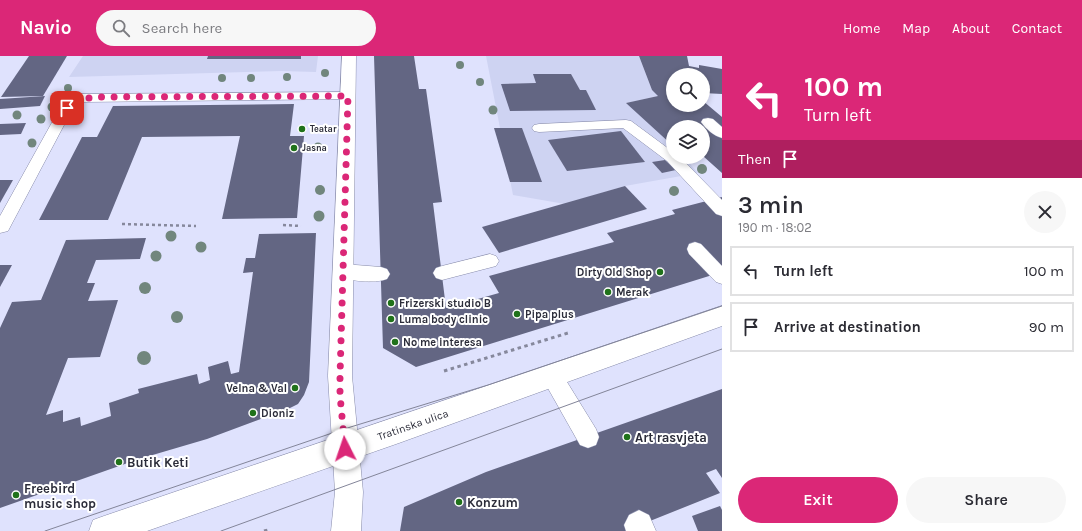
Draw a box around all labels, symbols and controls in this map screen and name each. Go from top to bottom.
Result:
search box [96,10,376,46]
text: Navio [20,17,72,39]
icon: search [110,17,132,39]
text: Search here [142,19,222,37]
text: Home [843,20,880,37]
text: Map [902,20,930,37]
text: About [952,20,990,37]
text: Contact [1012,20,1062,37]
map controls [666,68,710,164]
button: search [666,68,710,112]
text: 100 m [804,70,883,103]
icon: left [738,72,790,124]
pin [50,91,84,125]
icon: arrive [56,97,78,119]
text: Turn left [804,104,872,126]
button: layers [666,120,710,164]
marker: Teatar [297,124,307,134]
place label: Teatar [310,124,337,134]
marker: Jasna [289,143,299,153]
place label: Jasna [302,143,327,153]
icon: arrive [779,148,801,170]
text: Then [738,150,771,168]
text: 3 min [738,191,804,219]
button: close [1024,191,1066,233]
text: 190 m · 18:02 [738,220,812,235]
icon: left [740,260,762,282]
text: Turn left [774,262,833,280]
text: 100 m [1024,262,1064,280]
place label: Dirty Old Shop [577,266,652,279]
marker: Dirty Old Shop [655,267,665,277]
place label: Merak [616,286,649,299]
marker: Merak [603,287,613,297]
place label: Frizerski studio B [399,297,491,310]
marker: Frizerski studio B [386,298,396,308]
place label: Pipa plus [525,308,574,321]
marker: Pipa plus [512,309,522,319]
place label: Luma body clinic [399,313,488,326]
marker: Luma body clinic [386,314,396,324]
icon: arrive [740,316,762,338]
text: Arrive at destination [774,318,921,336]
text: 90 m [1029,318,1064,336]
place label: No me interesa [403,336,482,349]
marker: No me interesa [390,337,400,347]
place label: Velna & Val [226,382,287,395]
marker: Velna & Val [290,383,300,393]
place label: Dioniz [261,407,294,420]
street label: Tratinska ulica [376,407,450,443]
marker: Dioniz [248,408,258,418]
position arrow [324,428,366,470]
place label: Art rasvjeta [635,430,707,445]
marker: Art rasvjeta [622,432,632,442]
place label: Butik Keti [127,455,189,470]
marker: Butik Keti [114,457,124,467]
button: Exit [738,477,898,523]
button: Share [906,477,1066,523]
place label: Freebird music shop [24,481,96,511]
marker: Freebird music shop [11,490,21,500]
place label: Konzum [467,495,518,510]
marker: Konzum [454,497,464,507]

